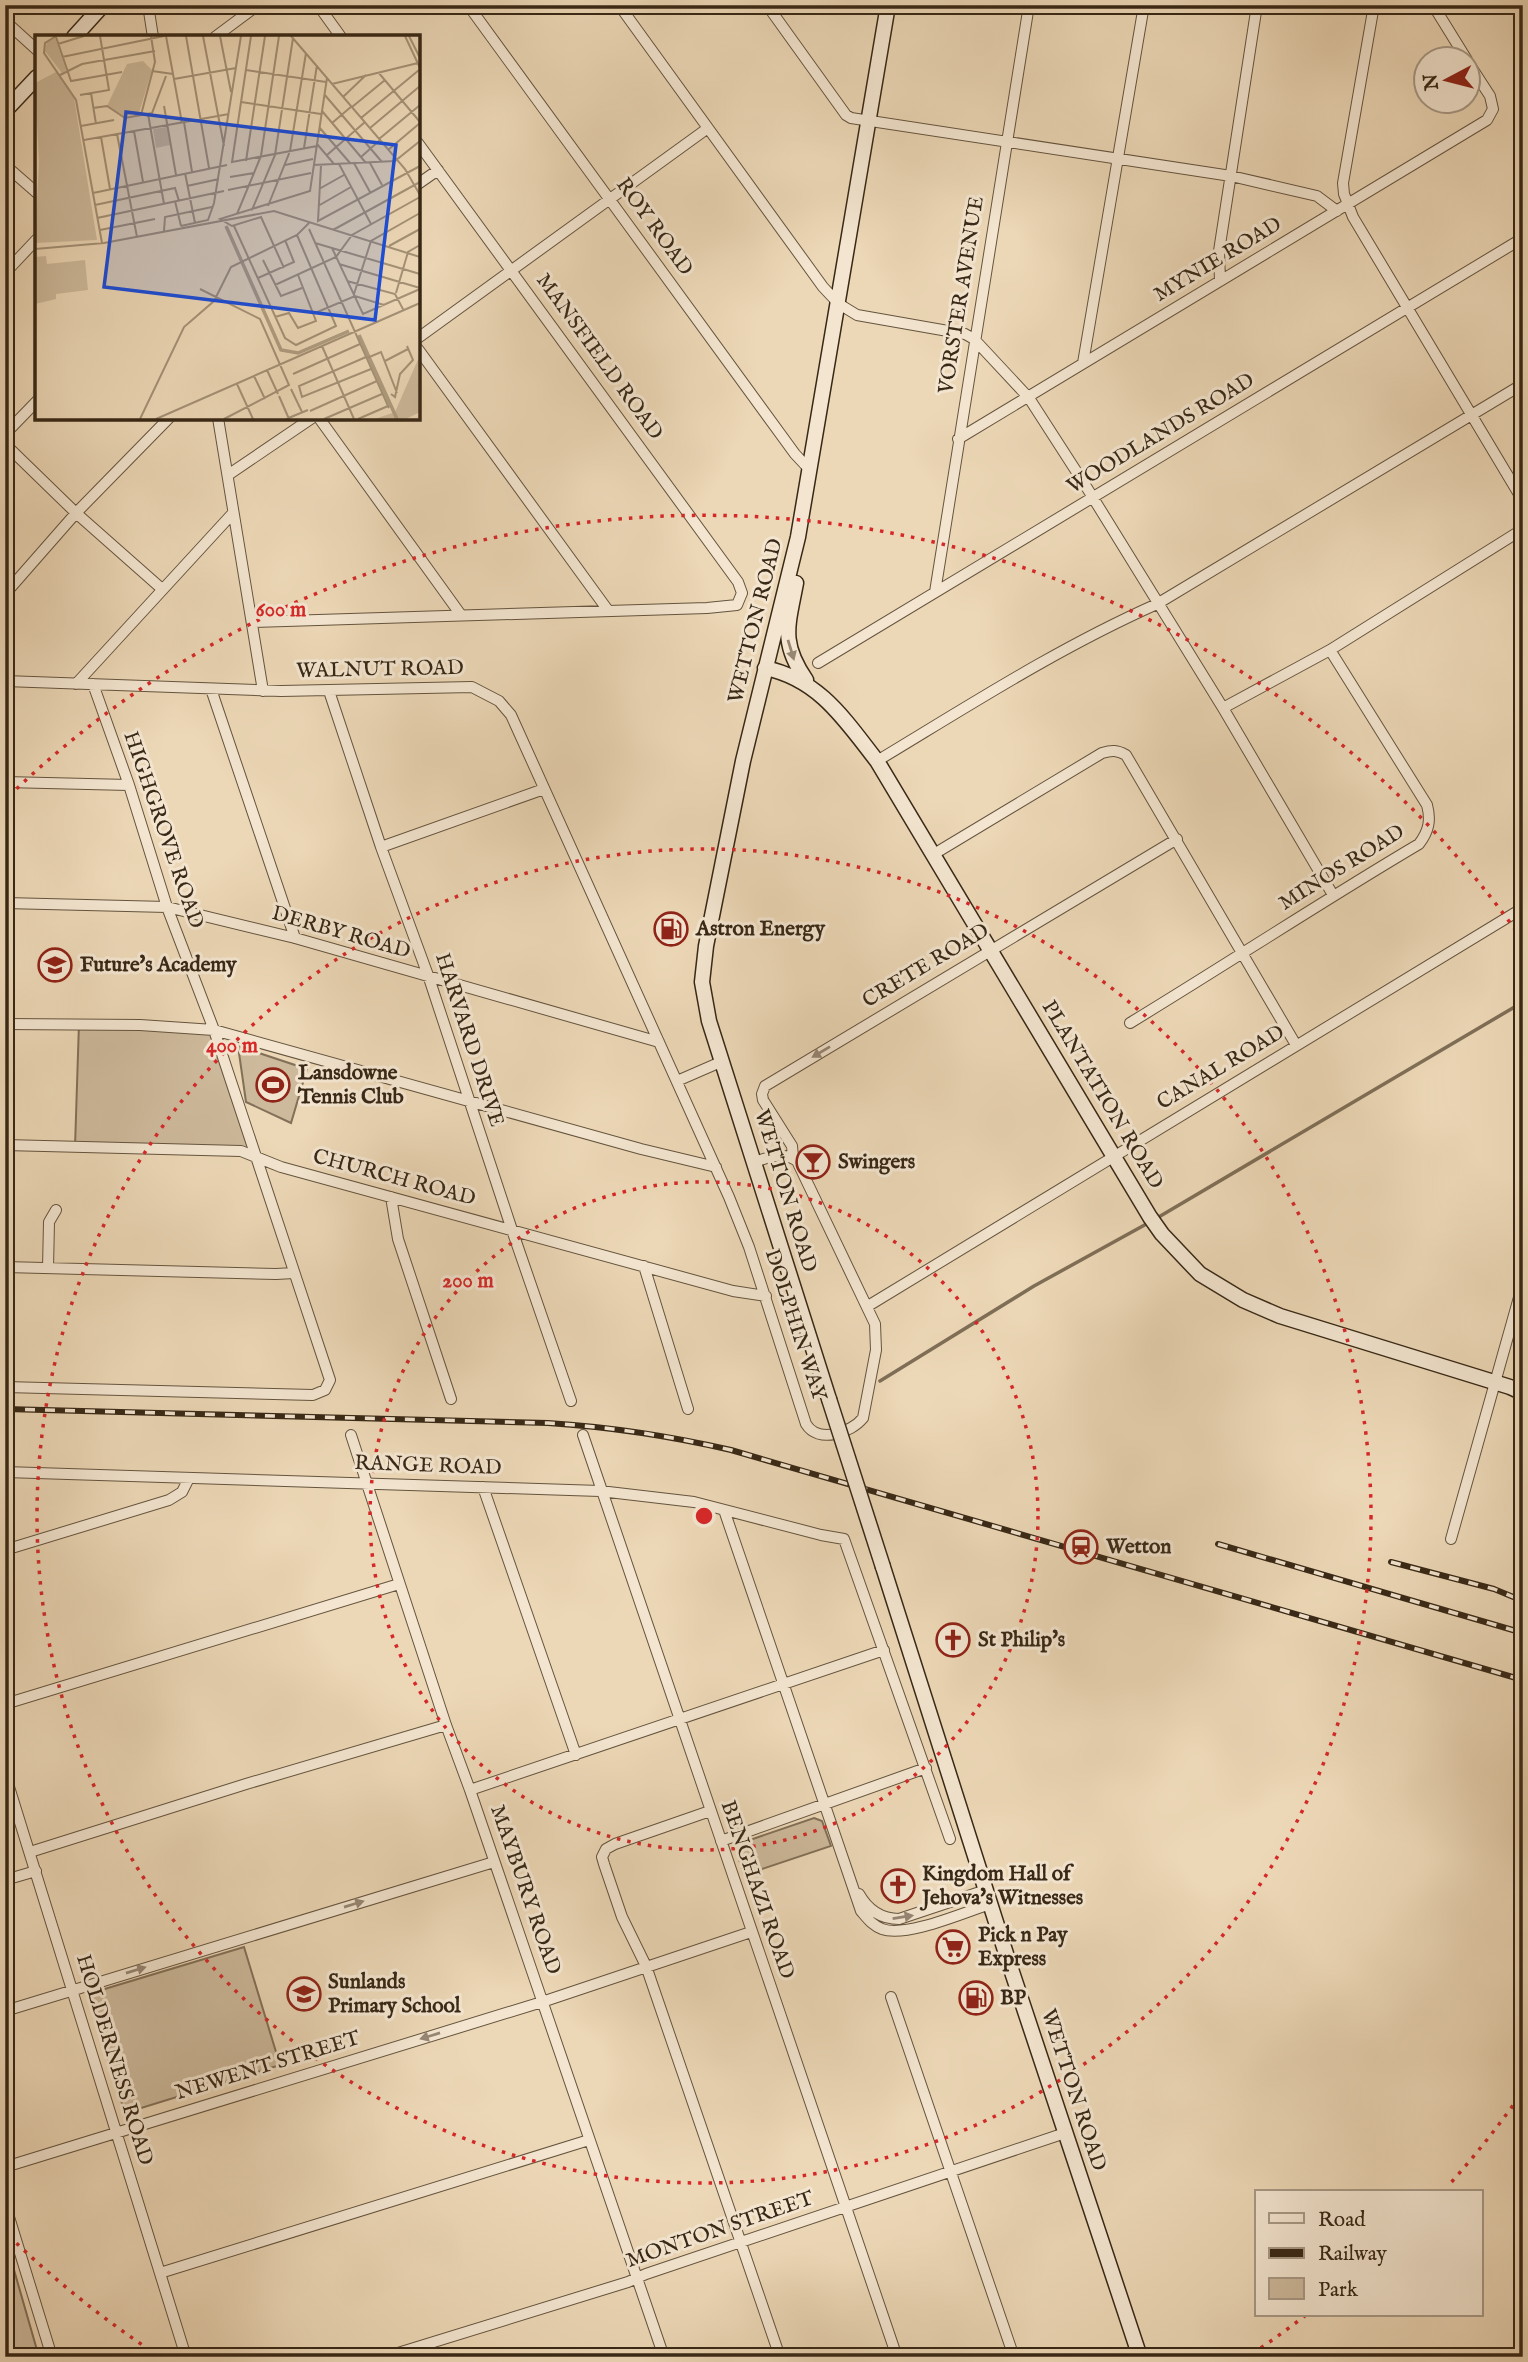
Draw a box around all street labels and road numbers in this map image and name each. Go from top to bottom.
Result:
street label: ROY ROAD [609,173,699,281]
street label: VORSTER AVENUE [933,194,991,397]
street label: MYNIE ROAD [1149,211,1287,309]
street label: MANSFIELD ROAD [529,268,669,446]
street label: WOODLANDS ROAD [1062,367,1260,501]
street label: WETTON ROAD [722,536,790,706]
street label: WALNUT ROAD [296,655,464,685]
street label: HIGHGROVE ROAD [117,728,209,932]
street label: MINOS ROAD [1274,819,1410,917]
street label: DERBY ROAD [269,900,413,966]
street label: CRETE ROAD [858,918,994,1014]
street label: HARVARD DRIVE [428,950,510,1130]
street label: PLANTATION ROAD [1035,996,1169,1194]
street label: CANAL ROAD [1152,1019,1290,1117]
street label: WETTON ROAD [747,1106,823,1276]
street label: CHURCH ROAD [310,1143,478,1213]
street label: DOLPHIN WAY [758,1246,833,1406]
street label: RANGE ROAD [354,1450,502,1482]
street label: BENGHAZI ROAD [714,1797,800,1983]
street label: MAYBURY ROAD [483,1802,567,1978]
street label: HOLDERNESS ROAD [69,1951,159,2169]
street label: WETTON ROAD [1034,2006,1112,2174]
street label: NEWENT STREET [172,2025,364,2107]
street label: MONTON STREET [623,2185,818,2275]

